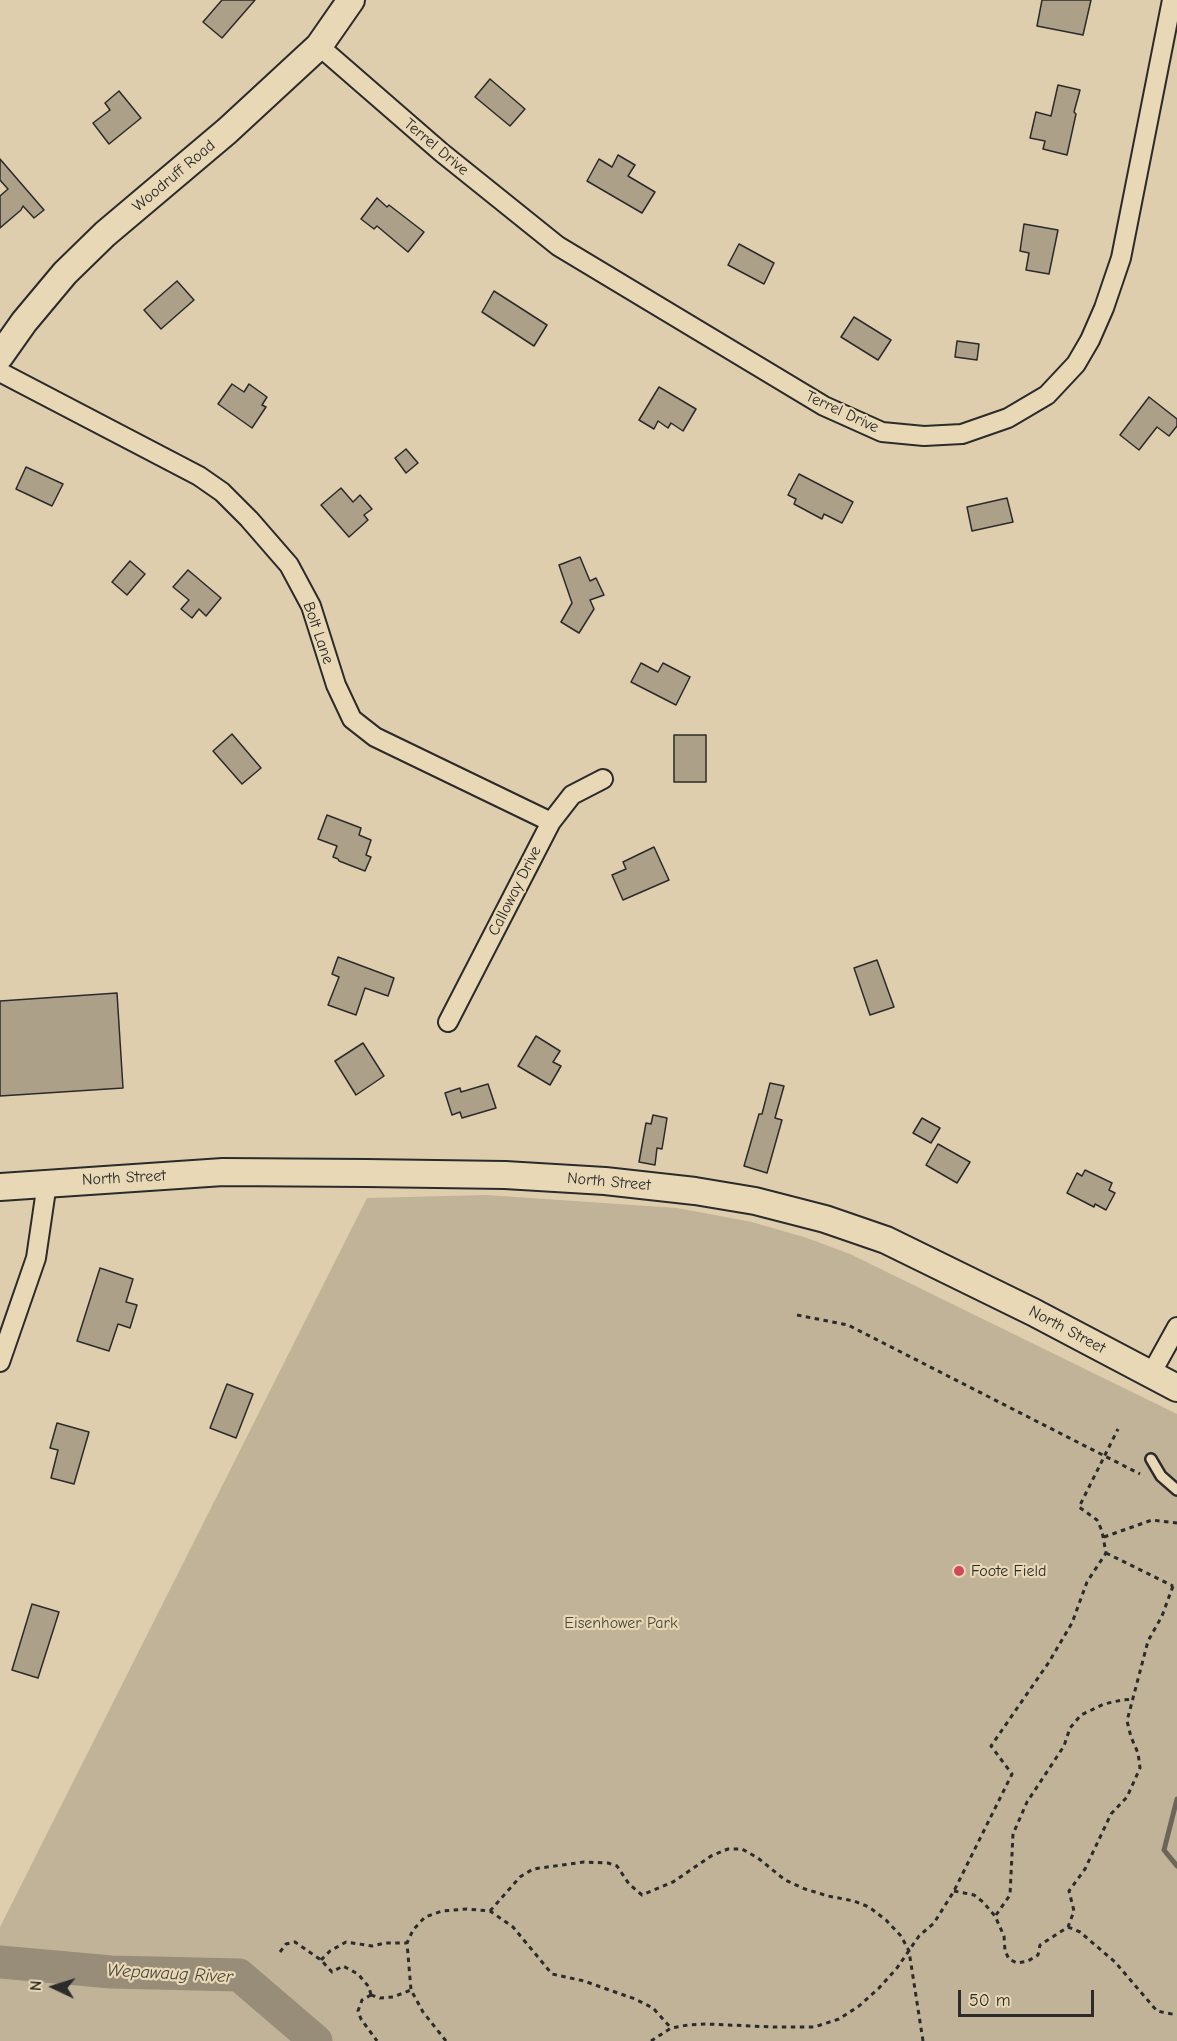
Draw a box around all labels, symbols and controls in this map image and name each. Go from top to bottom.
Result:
street label: Terrel Drive [400,114,472,180]
street label: Woodruff Road [129,136,219,216]
street label: Terrel Drive [802,387,882,437]
street label: Bolt Lane [298,599,338,667]
street label: Calloway Drive [484,843,546,939]
street label: North Street [82,1166,166,1190]
street label: North Street [566,1169,652,1195]
street label: North Street [1025,1302,1109,1358]
place label: Foote Field [971,1561,1046,1581]
marker: Foote Field [952,1564,966,1578]
park label: Eisenhower Park [564,1613,678,1633]
north arrow [24,1957,84,2017]
water label: Wepawaug River [106,1960,234,1988]
scale bar [961,1978,1098,2016]
text: N [27,1980,45,1992]
text: 50 m [969,1990,1011,2011]

